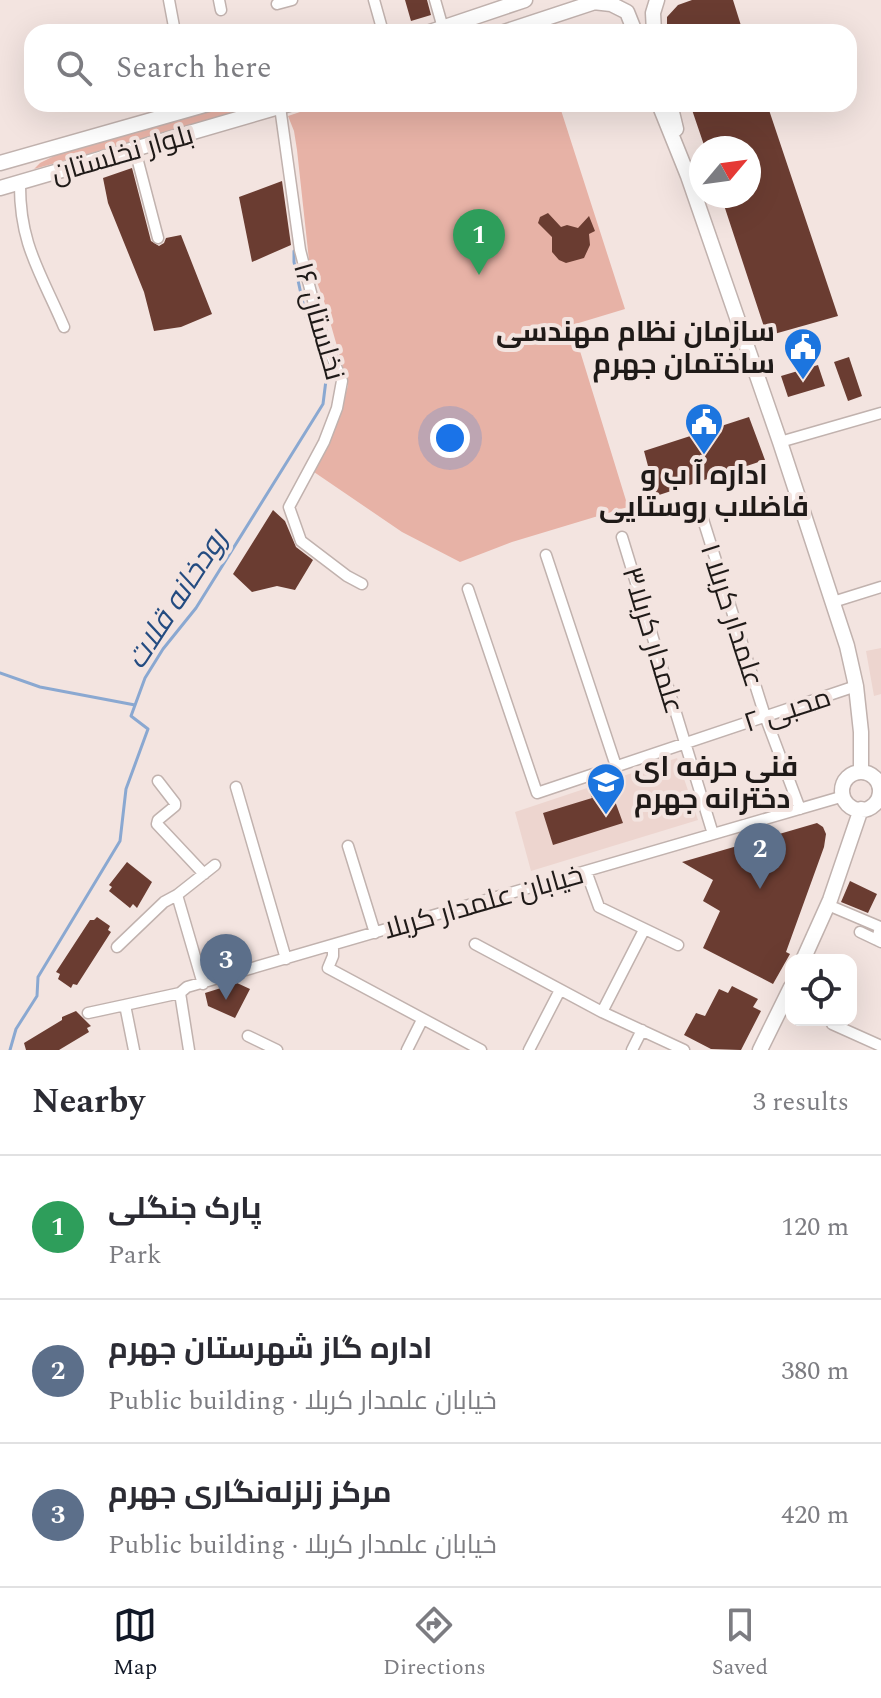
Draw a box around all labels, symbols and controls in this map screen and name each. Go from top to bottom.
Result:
search box [24,24,857,112]
text: Search here [116,45,272,91]
icon: search [52,46,96,90]
street label: بلوار نخلستان [46,114,199,195]
north arrow [689,136,761,208]
pin: 1 [453,209,505,275]
street label: نخلستان ۱۶ [281,257,356,386]
place label: سازمان نظام مهندسی ساختمان جهرم [496,311,775,386]
public building icon: سازمان نظام مهندسی ساختمان جهرم [782,326,824,381]
public building icon: اداره آ ب و فاضلاب روستایی [683,401,725,456]
your location [430,418,470,458]
place label: اداره آ ب و فاضلاب روستایی [599,454,809,529]
water label: رودخانه قلات [114,519,241,679]
street label: علمدار کربلا ۱ [688,538,775,693]
street label: علمدار کربلا۳ [610,561,695,719]
street label: محبی ۲ [738,676,837,745]
place label: فنی حرفه ای دخترانه جهرم [634,746,798,821]
school or university icon: فنی حرفه ای دخترانه جهرم [585,761,627,816]
pin: 2 [734,823,786,889]
street label: خیابان علمدار کربلا [378,853,589,952]
pin: 3 [200,934,252,1000]
map controls [785,954,857,1026]
button: locate [785,954,857,1026]
text: Nearby [32,1076,145,1128]
text: 3 results [753,1082,849,1122]
text: پارک جنگلی [108,1186,261,1232]
text: 1 [51,1207,65,1247]
text: 120 m [781,1207,849,1247]
text: Park [108,1235,162,1275]
text: اداره گاز شهرستان جهرم [108,1326,433,1372]
text: 2 [51,1351,65,1391]
text: 380 m [781,1351,849,1391]
text: Public building · خیابان علمدار کربلا [108,1381,497,1421]
text: مرکز زلزله‌نگاری جهرم [108,1470,392,1516]
text: 3 [51,1495,65,1535]
text: 420 m [781,1495,849,1535]
text: Public building · خیابان علمدار کربلا [108,1525,497,1565]
tab: Map [113,1603,157,1684]
tab: Directions [383,1603,486,1684]
tab: Saved [712,1603,768,1684]

